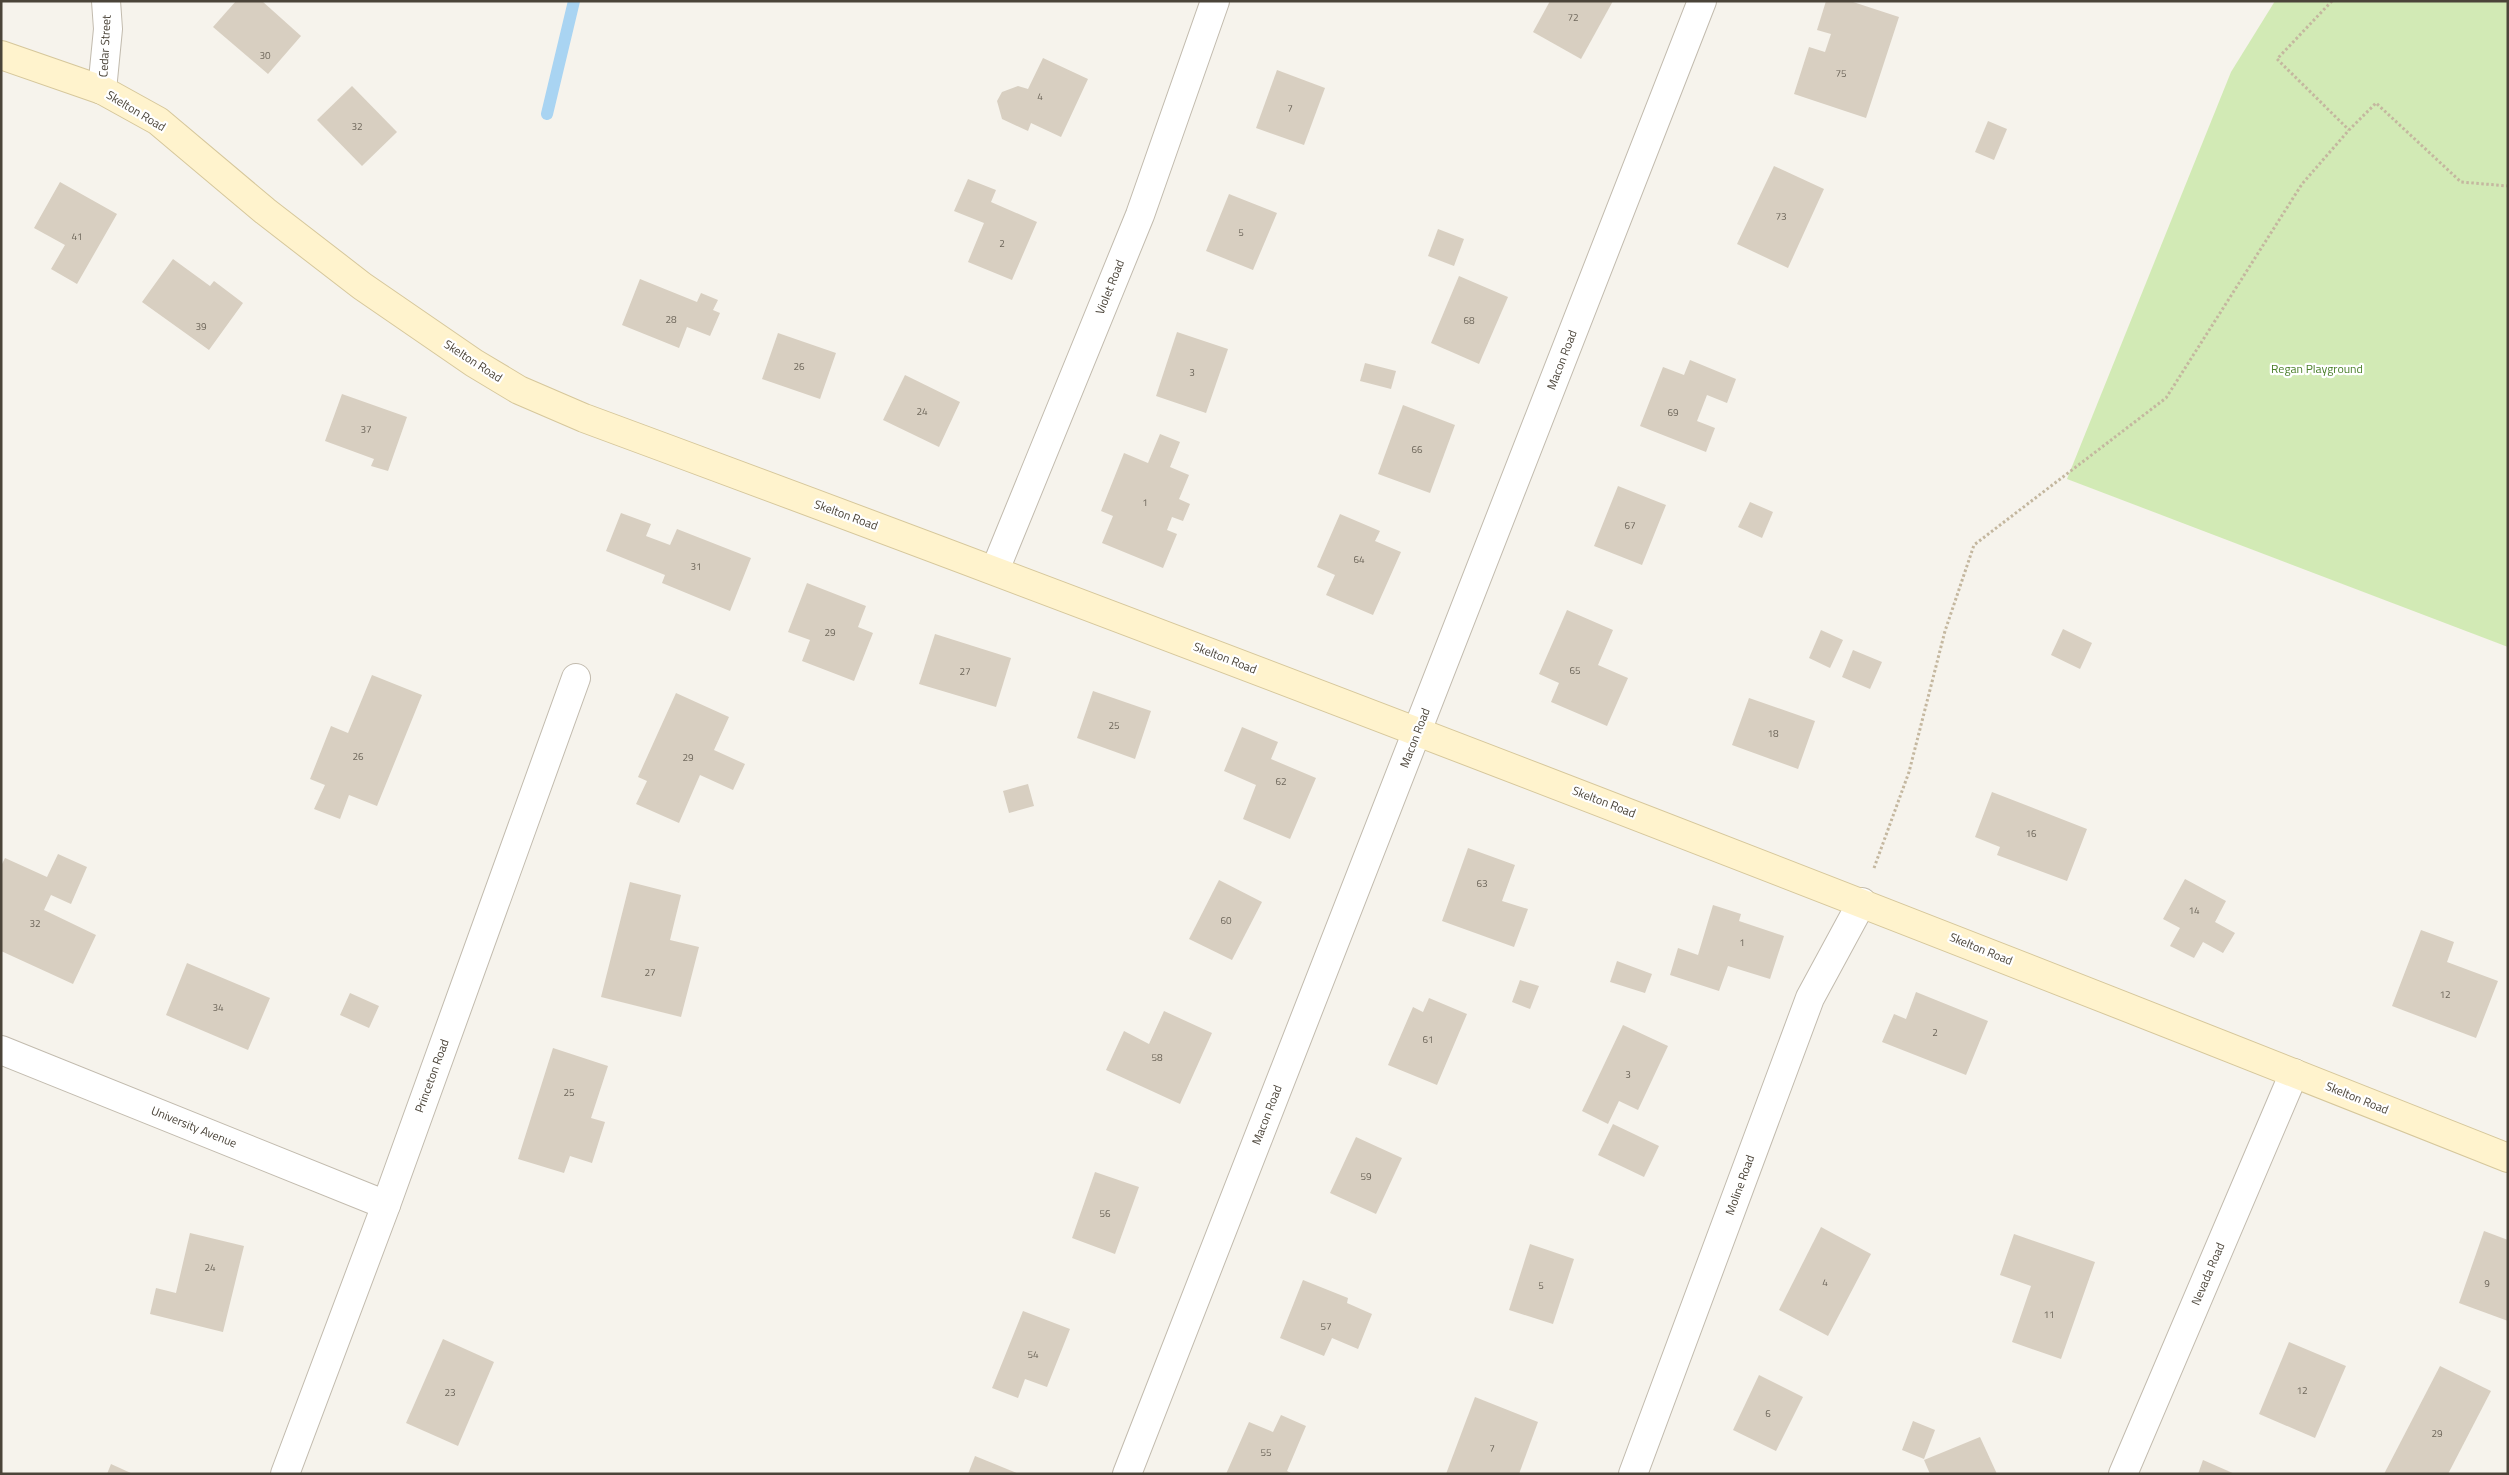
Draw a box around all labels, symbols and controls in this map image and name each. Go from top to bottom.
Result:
house number: 72 [1567,10,1579,25]
street label: Cedar Street [93,13,116,78]
house number: 30 [259,48,271,63]
house number: 75 [1835,66,1847,81]
street label: Skelton Road [103,85,170,136]
house number: 4 [1037,89,1043,104]
house number: 7 [1287,101,1293,116]
house number: 32 [351,119,363,134]
house number: 73 [1775,209,1787,224]
house number: 5 [1238,225,1244,240]
house number: 41 [71,229,83,244]
house number: 2 [999,236,1005,251]
street label: Violet Road [1090,257,1129,317]
house number: 28 [665,312,677,327]
house number: 68 [1463,313,1475,328]
house number: 39 [195,319,207,334]
street label: Macon Road [1541,327,1582,392]
street label: Skelton Road [440,334,506,387]
house number: 26 [793,359,805,374]
park label: Regan Playground [2271,359,2363,378]
house number: 3 [1189,365,1195,380]
house number: 24 [916,404,928,419]
house number: 69 [1667,405,1679,420]
house number: 37 [360,422,372,437]
house number: 66 [1411,442,1423,457]
street label: Skelton Road [812,494,881,535]
house number: 1 [1142,495,1148,510]
house number: 67 [1624,518,1636,533]
house number: 64 [1353,552,1365,567]
house number: 31 [690,559,702,574]
house number: 29 [824,625,836,640]
street label: Skelton Road [1191,637,1260,678]
house number: 65 [1569,663,1581,678]
house number: 27 [959,664,971,679]
street label: Macon Road [1394,705,1435,770]
house number: 25 [1108,718,1120,733]
house number: 18 [1767,726,1779,741]
house number: 26 [352,749,364,764]
house number: 29 [682,750,694,765]
house number: 62 [1275,774,1287,789]
street label: Skelton Road [1570,781,1639,822]
house number: 16 [2025,826,2037,841]
house number: 63 [1476,876,1488,891]
house number: 14 [2188,903,2200,918]
house number: 60 [1220,913,1232,928]
house number: 32 [29,916,41,931]
street label: Skelton Road [1947,927,2016,970]
house number: 1 [1739,935,1745,950]
house number: 27 [644,965,656,980]
house number: 12 [2439,987,2451,1002]
house number: 34 [212,1000,224,1015]
house number: 2 [1932,1025,1938,1040]
house number: 61 [1422,1032,1434,1047]
street label: Princeton Road [409,1036,454,1115]
house number: 58 [1151,1050,1163,1065]
house number: 3 [1625,1067,1631,1082]
street label: Skelton Road [2323,1076,2392,1119]
street label: Macon Road [1246,1082,1287,1147]
house number: 25 [563,1085,575,1100]
street label: University Avenue [148,1101,240,1152]
street label: Moline Road [1720,1152,1759,1218]
house number: 59 [1360,1169,1372,1184]
house number: 56 [1099,1206,1111,1221]
street label: Nevada Road [2186,1239,2229,1308]
house number: 24 [204,1260,216,1275]
house number: 4 [1822,1275,1828,1290]
house number: 9 [2484,1276,2490,1291]
house number: 5 [1538,1278,1544,1293]
house number: 11 [2043,1307,2055,1322]
house number: 57 [1320,1319,1332,1334]
house number: 54 [1027,1347,1039,1362]
house number: 12 [2296,1383,2308,1398]
house number: 23 [444,1385,456,1400]
house number: 6 [1765,1406,1771,1421]
house number: 29 [2431,1426,2443,1441]
house number: 7 [1489,1441,1495,1456]
house number: 55 [1260,1445,1272,1460]

